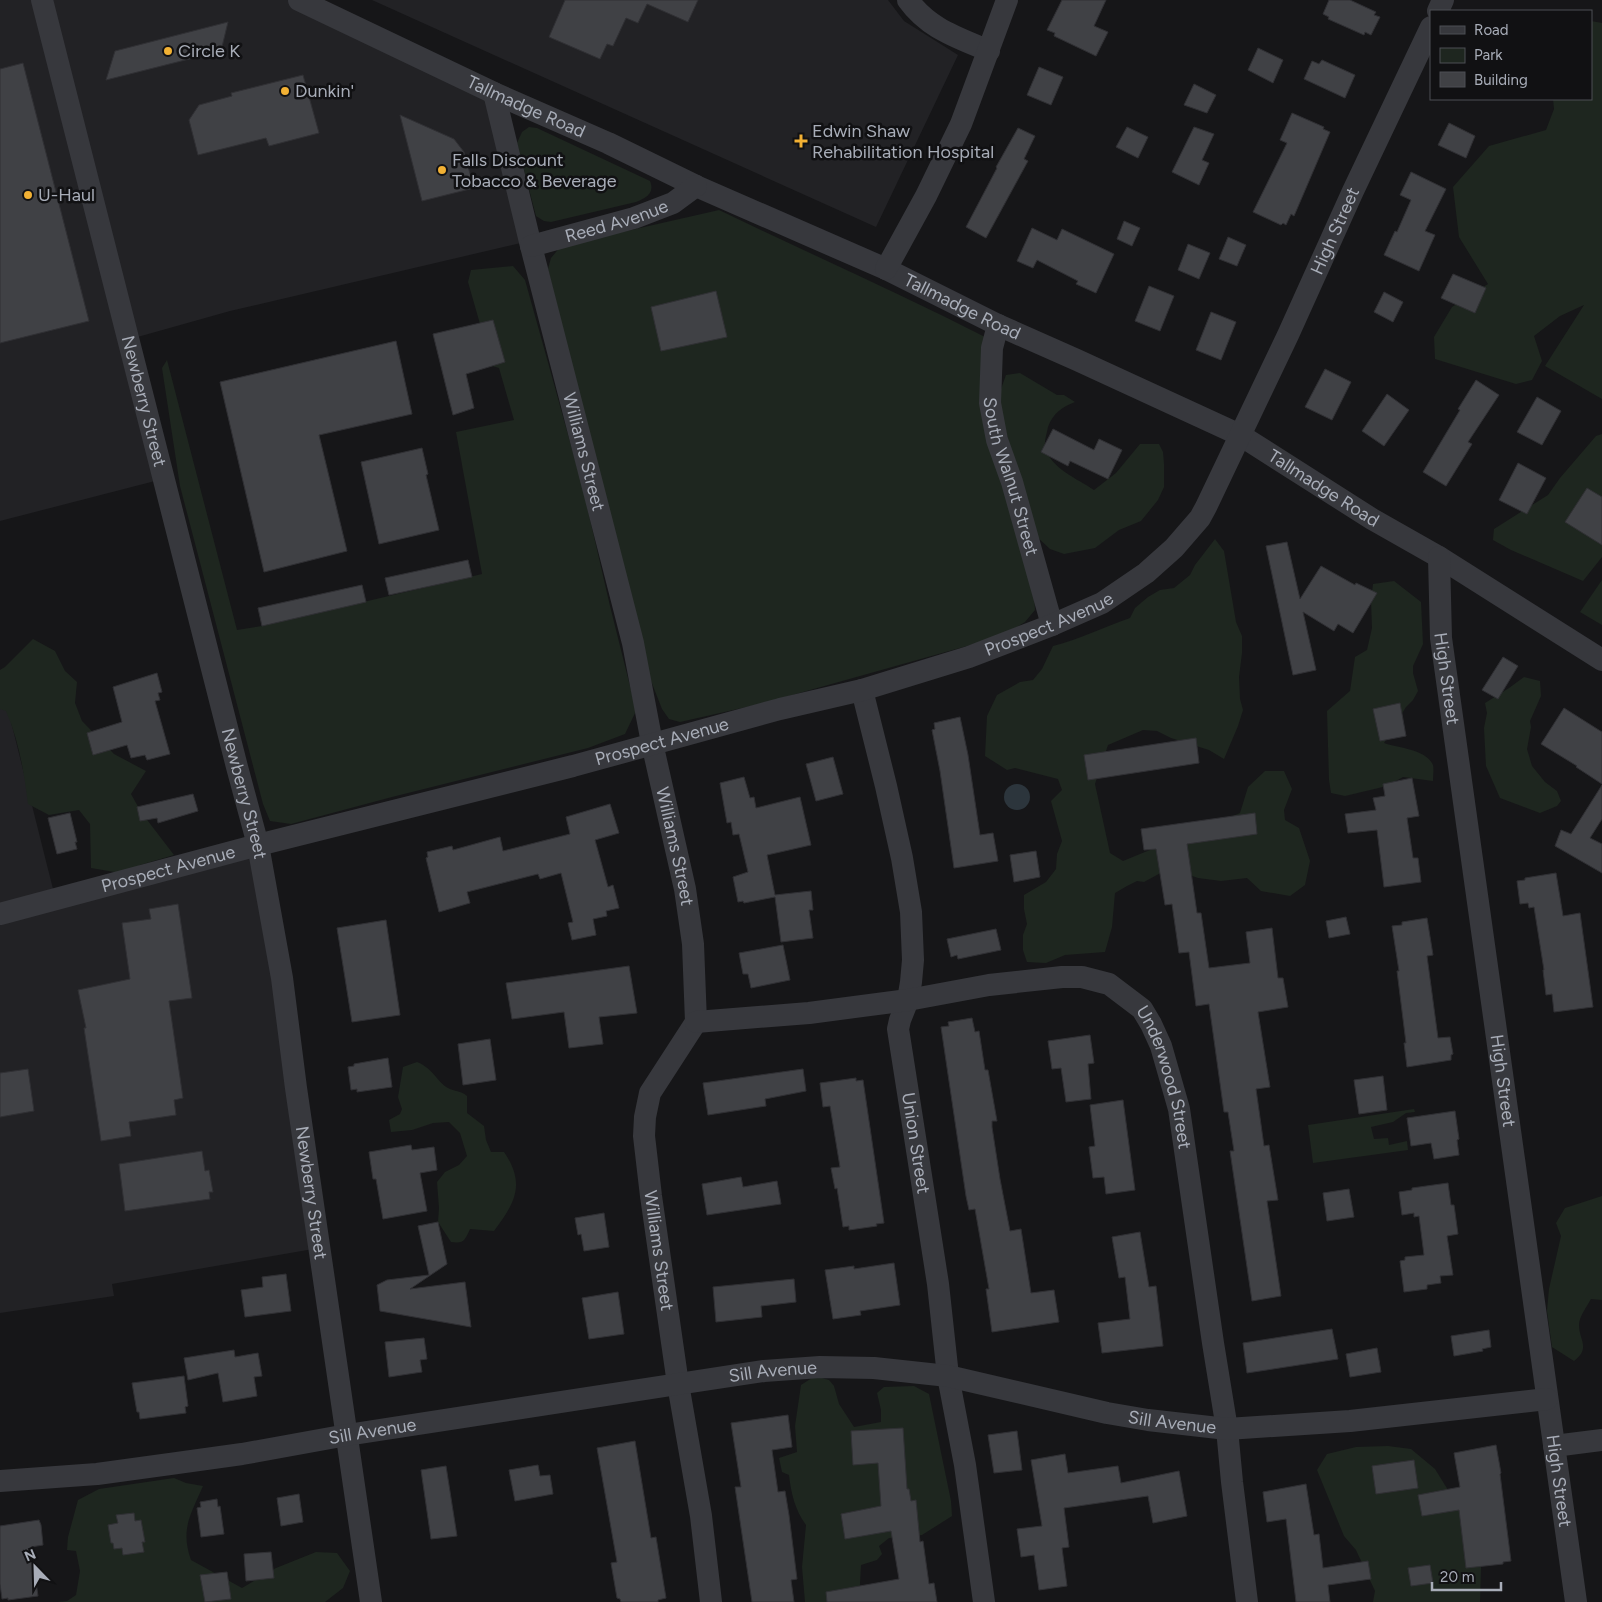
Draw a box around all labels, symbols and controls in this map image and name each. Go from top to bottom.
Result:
legend [1430,10,1592,100]
text: Road [1474,21,1509,39]
place label: Circle K [178,40,240,62]
marker: Circle K [162,45,174,57]
text: Park [1474,46,1503,64]
street label: Tallmadge Road [463,71,589,143]
text: Building [1474,71,1528,89]
place label: Dunkin' [295,80,354,102]
marker: Dunkin' [279,85,291,97]
place label: Edwin Shaw Rehabilitation Hospital [812,120,994,163]
marker: Edwin Shaw Rehabilitation Hospital [794,134,808,148]
place label: Falls Discount Tobacco & Beverage [452,149,617,192]
marker: Falls Discount Tobacco & Beverage [436,164,448,176]
place label: U-Haul [38,184,95,206]
street label: High Street [1306,184,1364,278]
marker: U-Haul [22,189,34,201]
street label: Reed Avenue [562,195,671,247]
street label: Tallmadge Road [900,269,1024,345]
street label: Newberry Street [117,333,171,469]
street label: Williams Street [558,390,610,514]
street label: South Walnut Street [979,397,1043,558]
street label: Tallmadge Road [1264,445,1383,532]
street label: Prospect Avenue [981,587,1118,661]
street label: High Street [1429,631,1464,726]
street label: Prospect Avenue [593,713,731,770]
street label: Newberry Street [217,726,271,861]
street label: Williams Street [651,785,698,908]
street label: Prospect Avenue [99,841,238,897]
street label: Underwood Street [1131,1002,1196,1151]
street label: High Street [1486,1033,1520,1129]
street label: Union Street [897,1091,935,1195]
street label: Newberry Street [291,1124,332,1261]
street label: Williams Street [639,1189,678,1312]
street label: Sill Avenue [727,1356,818,1387]
street label: Sill Avenue [1127,1406,1218,1439]
street label: Sill Avenue [327,1413,418,1449]
street label: High Street [1542,1433,1576,1529]
north arrow [10,1542,60,1592]
text: N [22,1546,38,1565]
scale bar [1432,1560,1501,1592]
text: 20 m [1440,1568,1474,1586]

